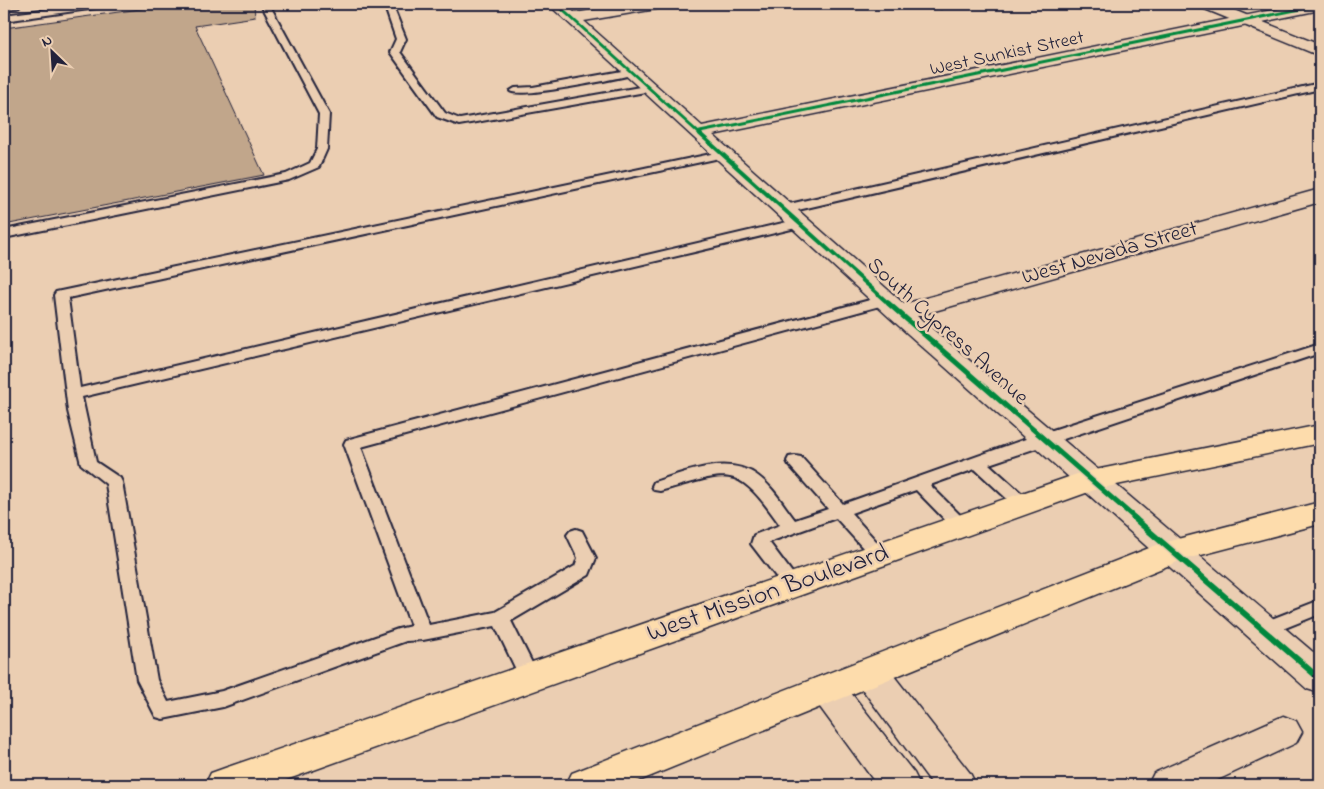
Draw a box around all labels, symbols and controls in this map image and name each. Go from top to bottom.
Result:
street label: West Sunkist Street [927,24,1087,84]
north arrow [28,28,78,78]
text: N [38,30,56,53]
street label: West Nevada Street [1018,213,1202,294]
street label: South Cypress Avenue [858,250,1035,414]
street label: West Mission Boulevard [642,535,894,653]

